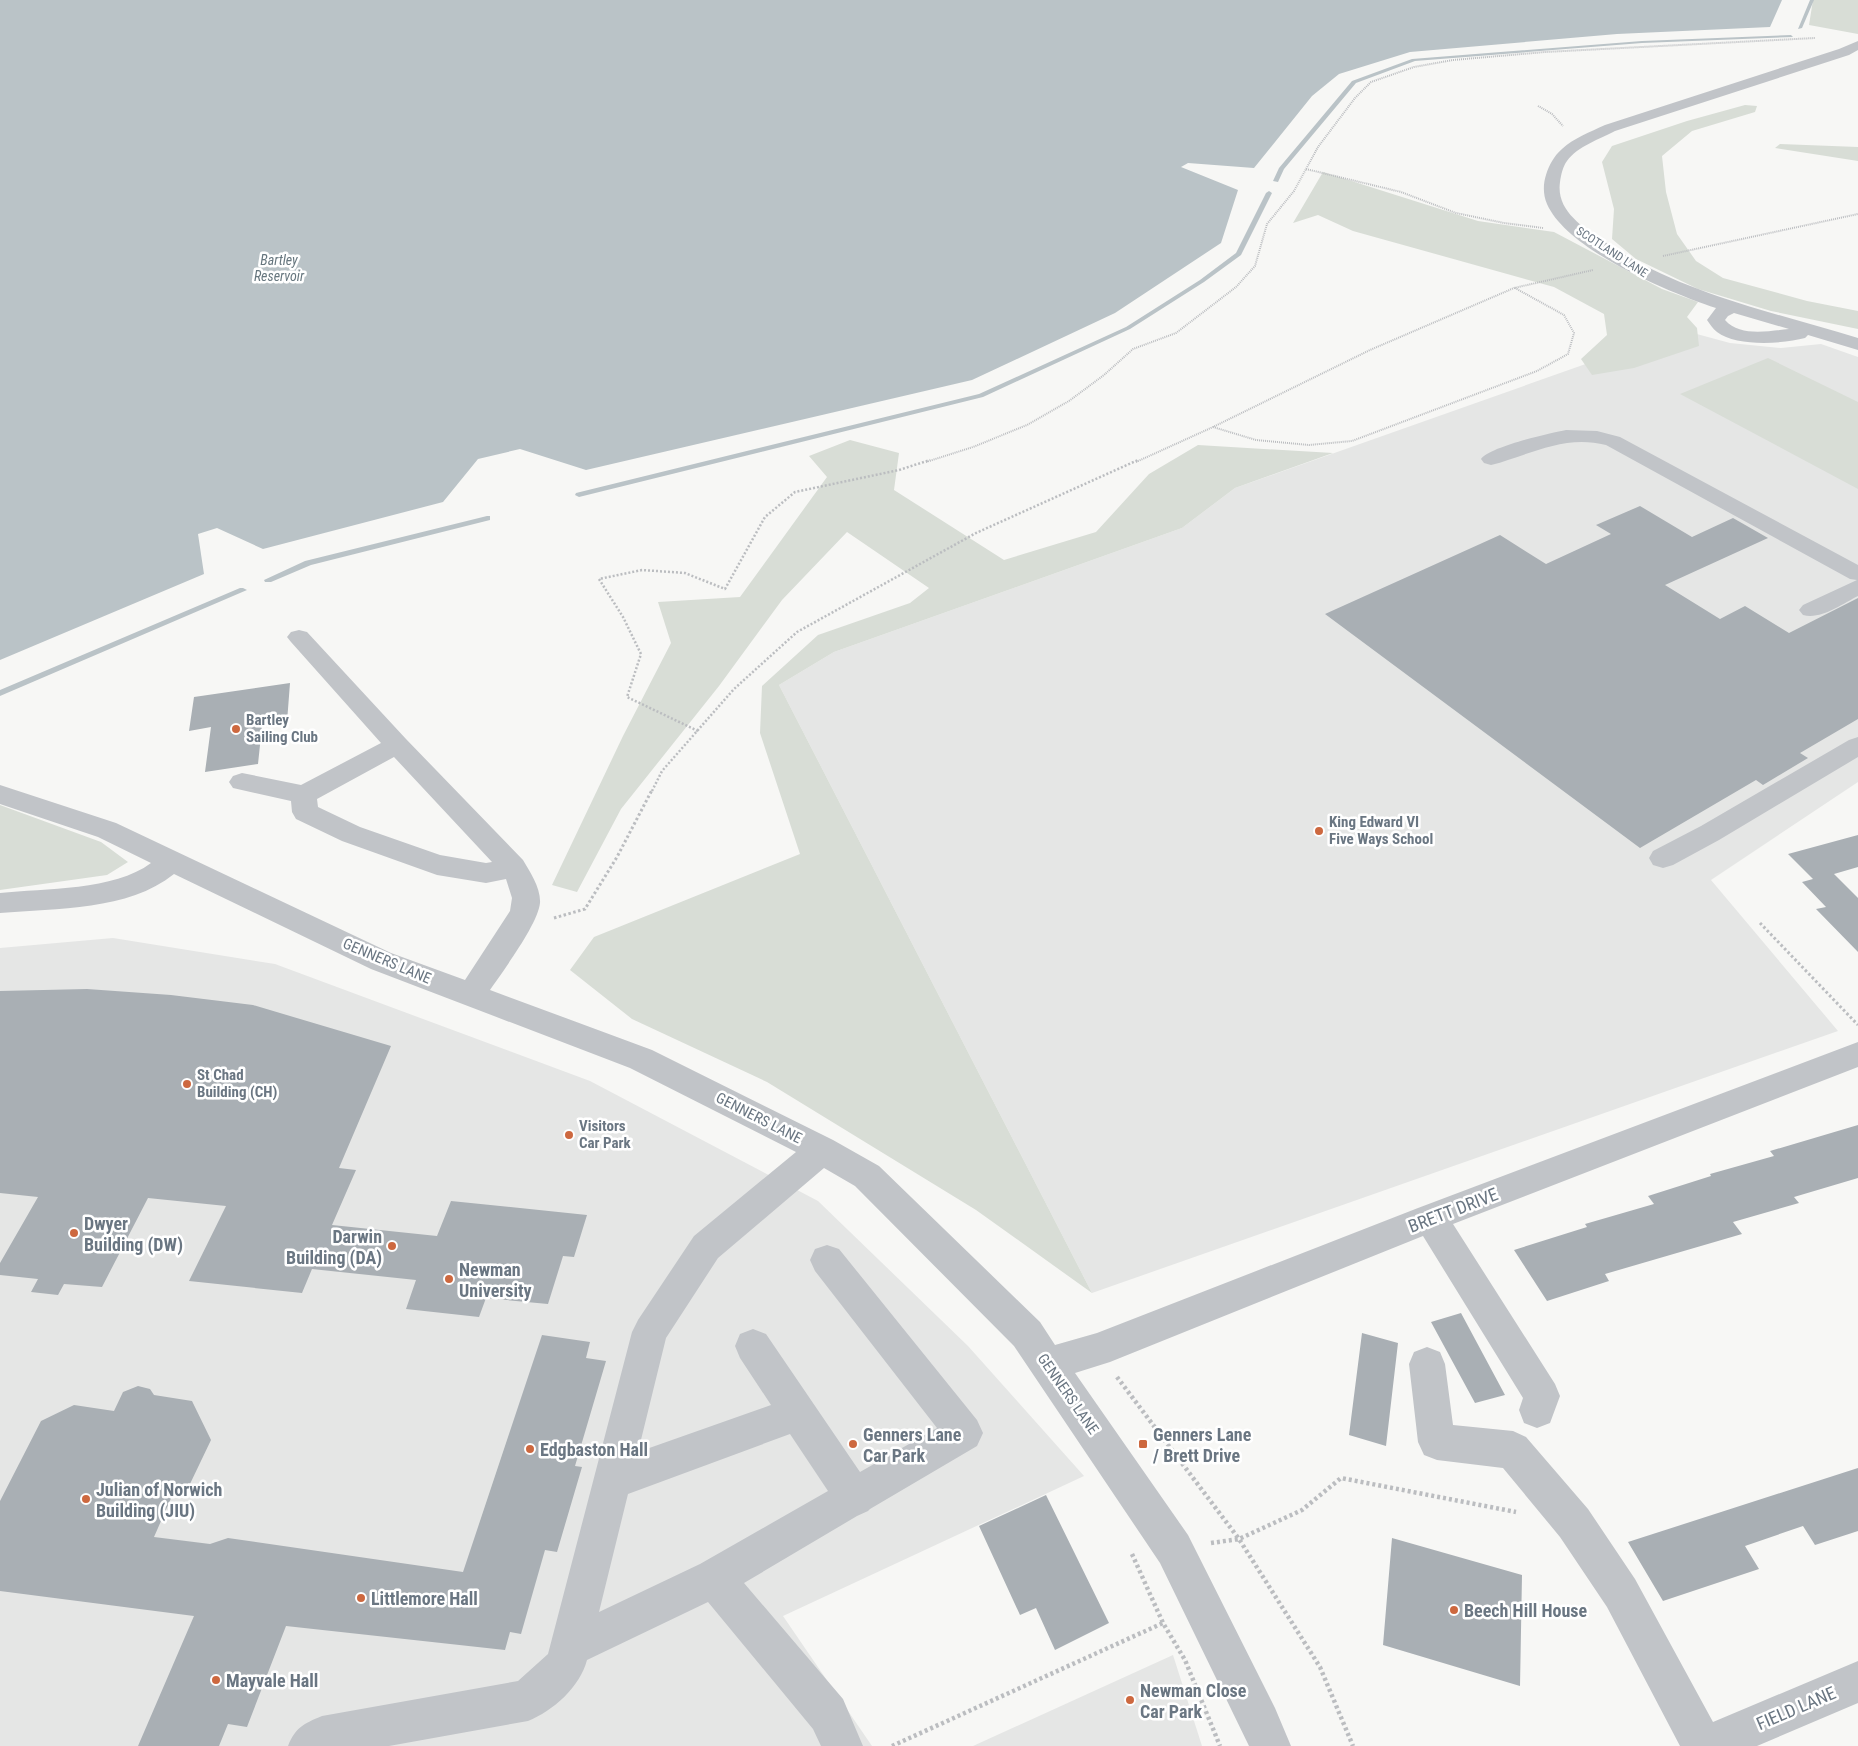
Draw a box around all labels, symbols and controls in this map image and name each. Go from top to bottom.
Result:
street label: SCOTLAND LANE [1574,224,1650,280]
water label: Bartley Reservoir [254,252,305,284]
place label: Bartley Sailing Club [246,711,318,746]
marker: Bartley Sailing Club [230,723,242,735]
place label: King Edward VI Five Ways School [1329,813,1433,848]
marker: King Edward VI Five Ways School [1313,825,1325,837]
street label: GENNERS LANE [340,934,434,988]
place label: St Chad Building (CH) [197,1066,278,1101]
marker: St Chad Building (CH) [181,1078,193,1090]
street label: GENNERS LANE [713,1089,805,1147]
place label: Visitors Car Park [579,1117,632,1152]
marker: Visitors Car Park [563,1129,575,1141]
street label: BRETT DRIVE [1405,1183,1501,1237]
place label: Dwyer Building (DW) [84,1213,183,1256]
place label: Darwin Building (DA) [286,1226,382,1269]
marker: Dwyer Building (DW) [68,1227,80,1239]
marker: Darwin Building (DA) [386,1240,398,1252]
place label: Newman University [459,1259,531,1301]
marker: Newman University [443,1273,455,1285]
street label: GENNERS LANE [1034,1350,1102,1438]
place label: Genners Lane Car Park [863,1424,962,1466]
place label: Genners Lane / Brett Drive [1152,1424,1252,1466]
marker: Genners Lane Car Park [847,1438,859,1450]
marker: Genners Lane / Brett Drive [1137,1438,1149,1450]
place label: Edgbaston Hall [540,1439,648,1460]
marker: Edgbaston Hall [524,1443,536,1455]
place label: Julian of Norwich Building (JIU) [96,1479,222,1522]
marker: Julian of Norwich Building (JIU) [80,1493,92,1505]
place label: Littlemore Hall [371,1588,478,1609]
marker: Littlemore Hall [355,1592,367,1604]
place label: Beech Hill House [1464,1600,1587,1621]
marker: Beech Hill House [1448,1604,1460,1616]
place label: Mayvale Hall [226,1670,318,1691]
marker: Mayvale Hall [210,1674,222,1686]
place label: Newman Close Car Park [1140,1680,1247,1722]
street label: FIELD LANE [1753,1682,1839,1734]
marker: Newman Close Car Park [1124,1694,1136,1706]

